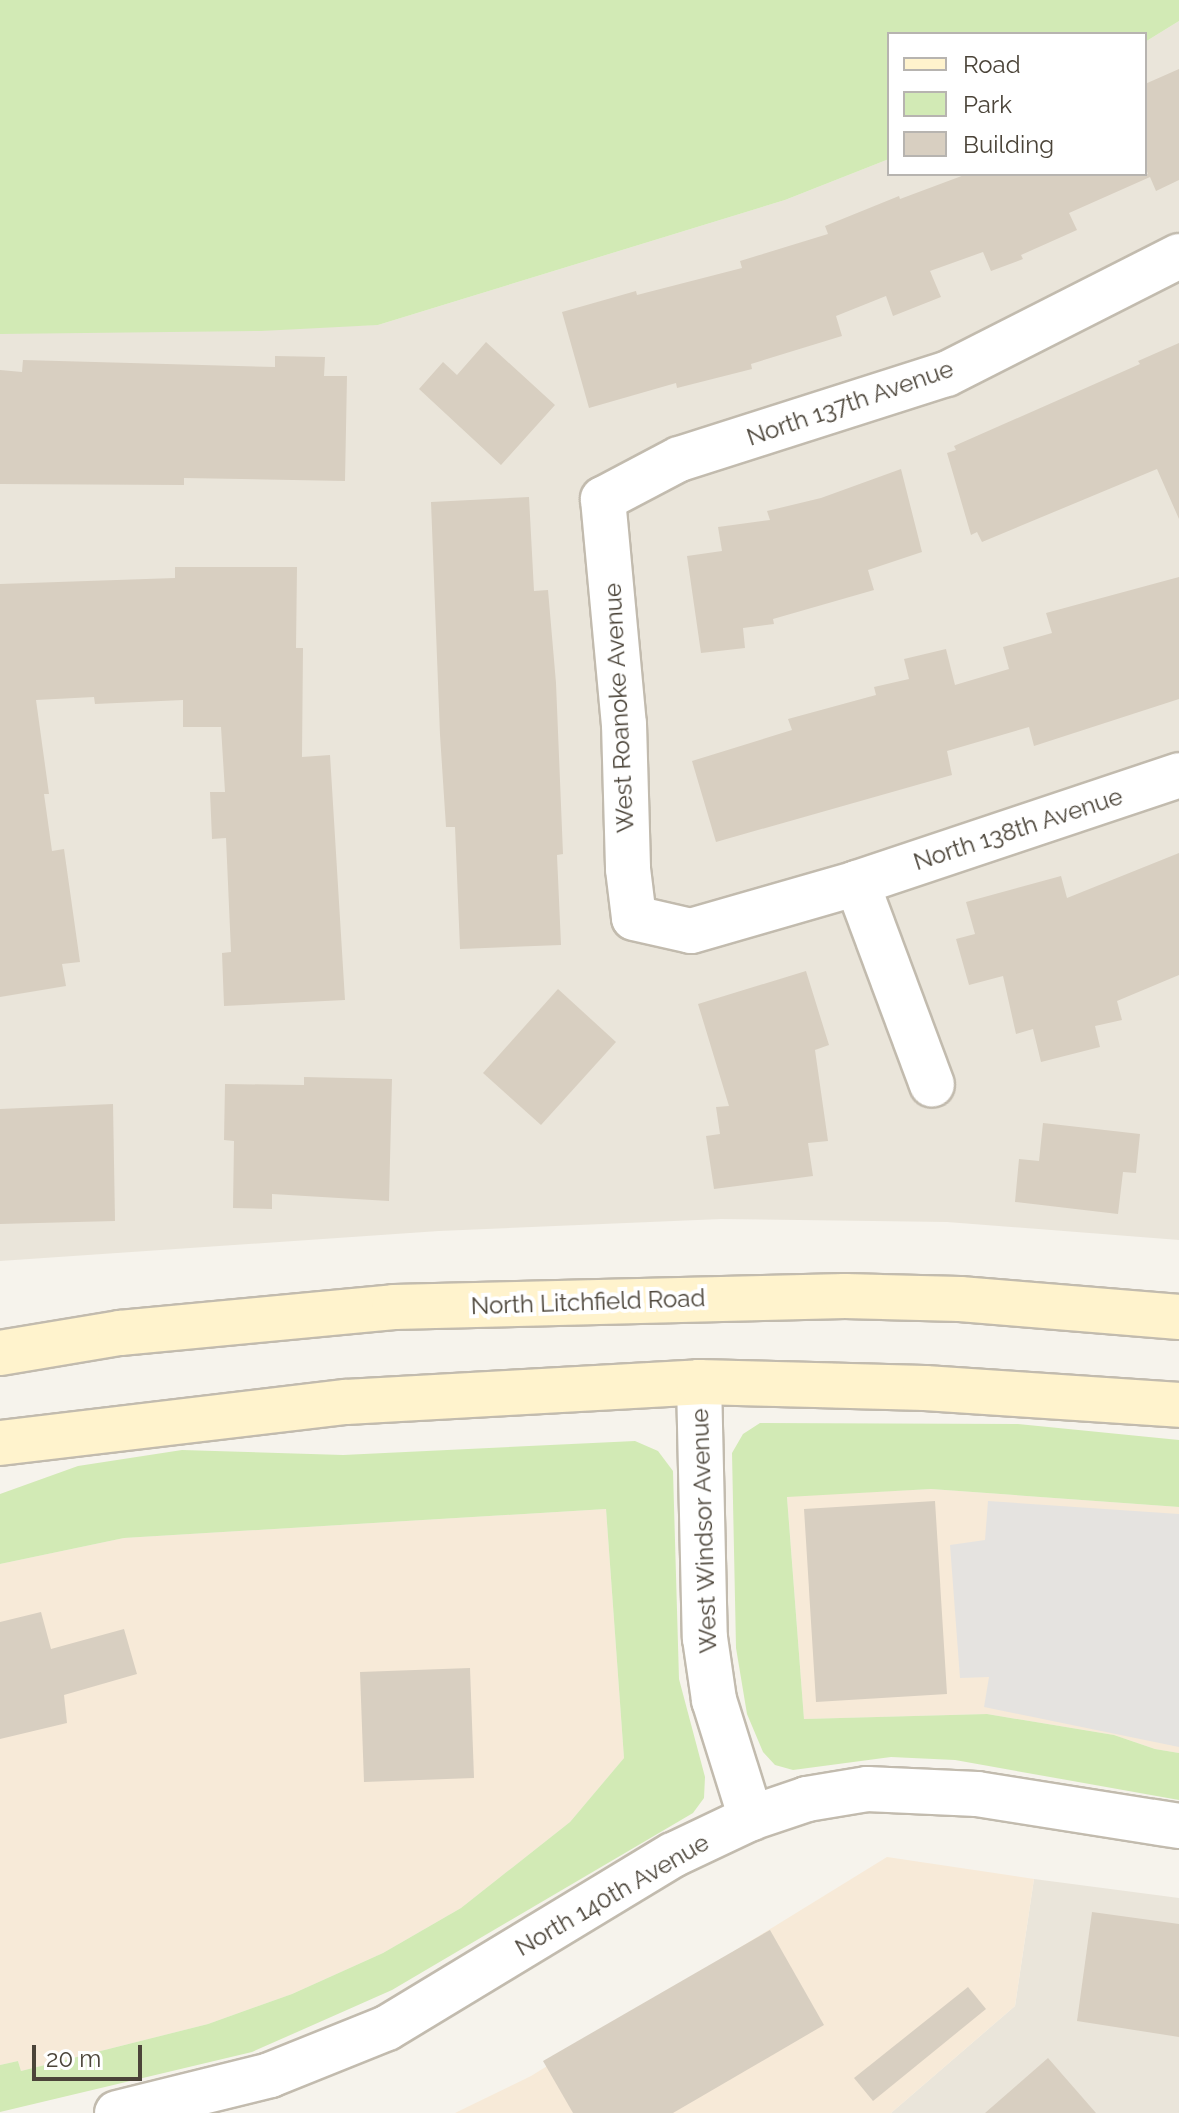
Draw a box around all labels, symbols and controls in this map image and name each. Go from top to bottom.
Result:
legend [887,32,1147,176]
text: Road [963,50,1021,79]
text: Park [963,90,1012,119]
text: Building [963,130,1054,159]
street label: North 137th Avenue [743,354,957,452]
street label: West Roanoke Avenue [598,582,640,834]
street label: North 138th Avenue [909,781,1127,877]
street label: North Litchfield Road [470,1284,706,1320]
street label: West Windsor Avenue [685,1407,723,1655]
street label: North 140th Avenue [510,1828,714,1962]
scale bar [36,2029,146,2079]
text: 20 m [46,2044,101,2073]

